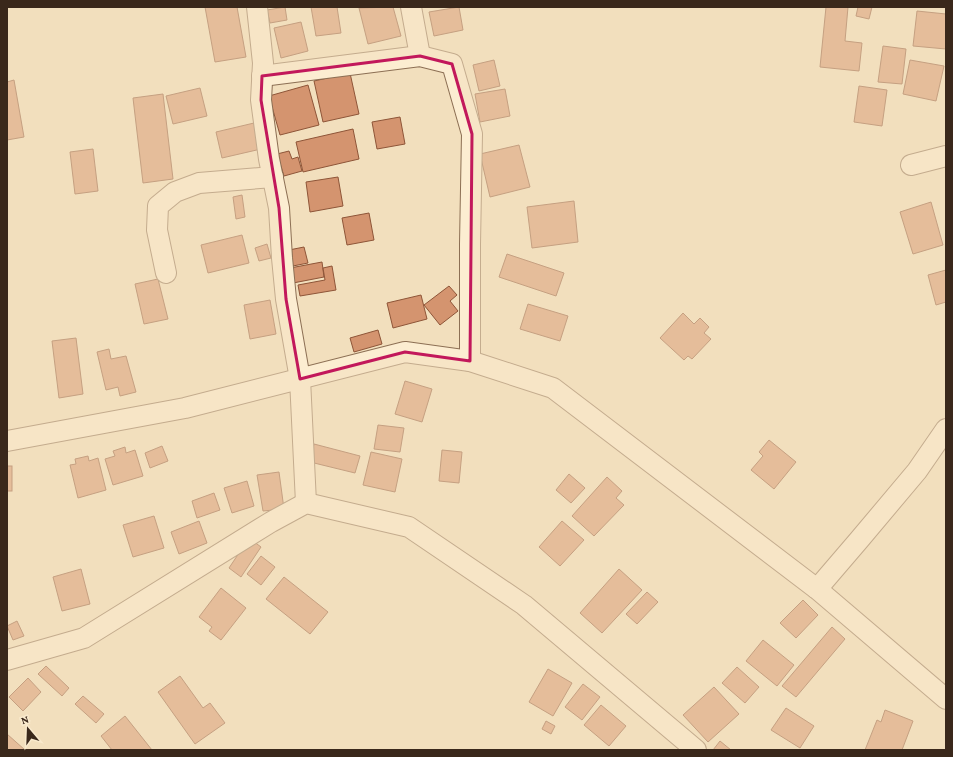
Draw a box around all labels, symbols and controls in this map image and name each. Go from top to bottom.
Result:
north arrow [8,709,48,749]
text: N [19,712,31,726]

